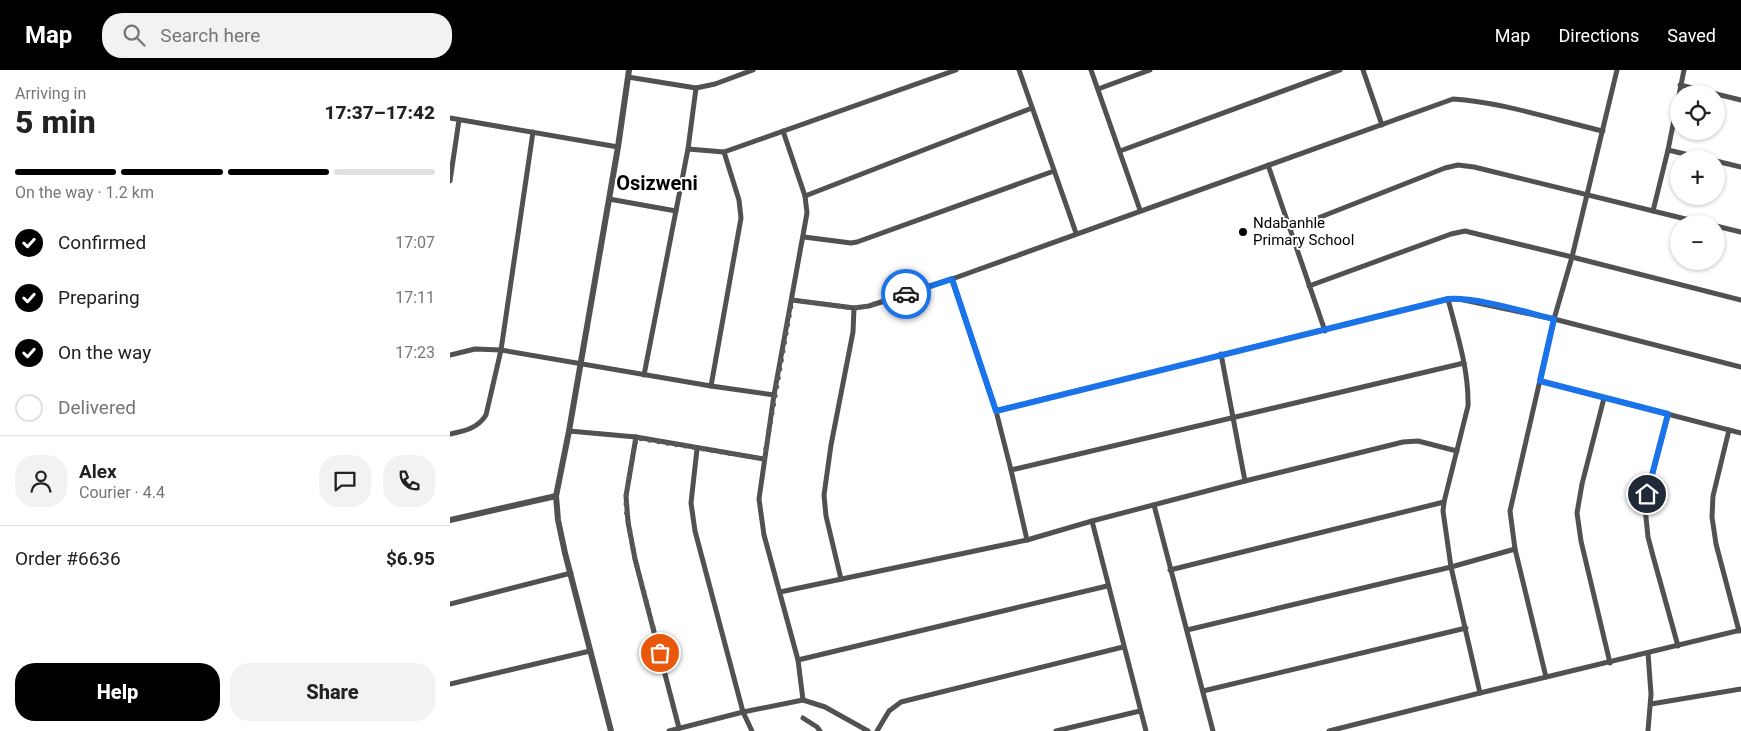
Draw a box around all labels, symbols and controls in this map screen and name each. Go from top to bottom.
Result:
search box [102,13,452,58]
text: Map [25,21,72,49]
icon: search [120,21,148,49]
text: Search here [160,24,260,47]
text: Map [1495,25,1530,46]
text: Directions [1558,25,1639,46]
text: Saved [1667,25,1716,46]
text: Arriving in [15,84,86,103]
map controls [1670,85,1725,270]
button: locate [1670,85,1725,140]
text: 17:37–17:42 [324,101,435,124]
text: 5 min [15,103,96,141]
button: + [1670,150,1725,205]
district label: Osizweni [616,171,698,195]
text: On the way · 1.2 km [15,183,154,202]
place label: Ndabanhle Primary School [1253,214,1354,249]
button: − [1670,215,1725,270]
marker: Ndabanhle Primary School [1237,226,1249,238]
icon: check [15,229,43,257]
text: Confirmed [58,231,146,254]
text: 17:07 [395,233,435,252]
courier [881,269,931,319]
icon: car [892,280,920,308]
icon: check [15,284,43,312]
text: Preparing [58,286,140,309]
text: 17:11 [395,288,435,307]
icon: check [15,339,43,367]
text: On the way [58,341,151,364]
text: 17:23 [395,343,435,362]
text: Delivered [58,396,136,419]
button: person [15,455,67,507]
button: chat [319,455,371,507]
button: phone [383,455,435,507]
text: Alex [79,460,117,483]
pin [1626,473,1668,515]
icon: home [1633,480,1661,508]
text: Courier · 4.4 [79,483,165,502]
text: Order #6636 [15,547,121,570]
text: $6.95 [386,547,435,570]
pin [639,632,681,674]
icon: bag [646,639,674,667]
button: Help [15,663,220,721]
button: Share [230,663,435,721]

